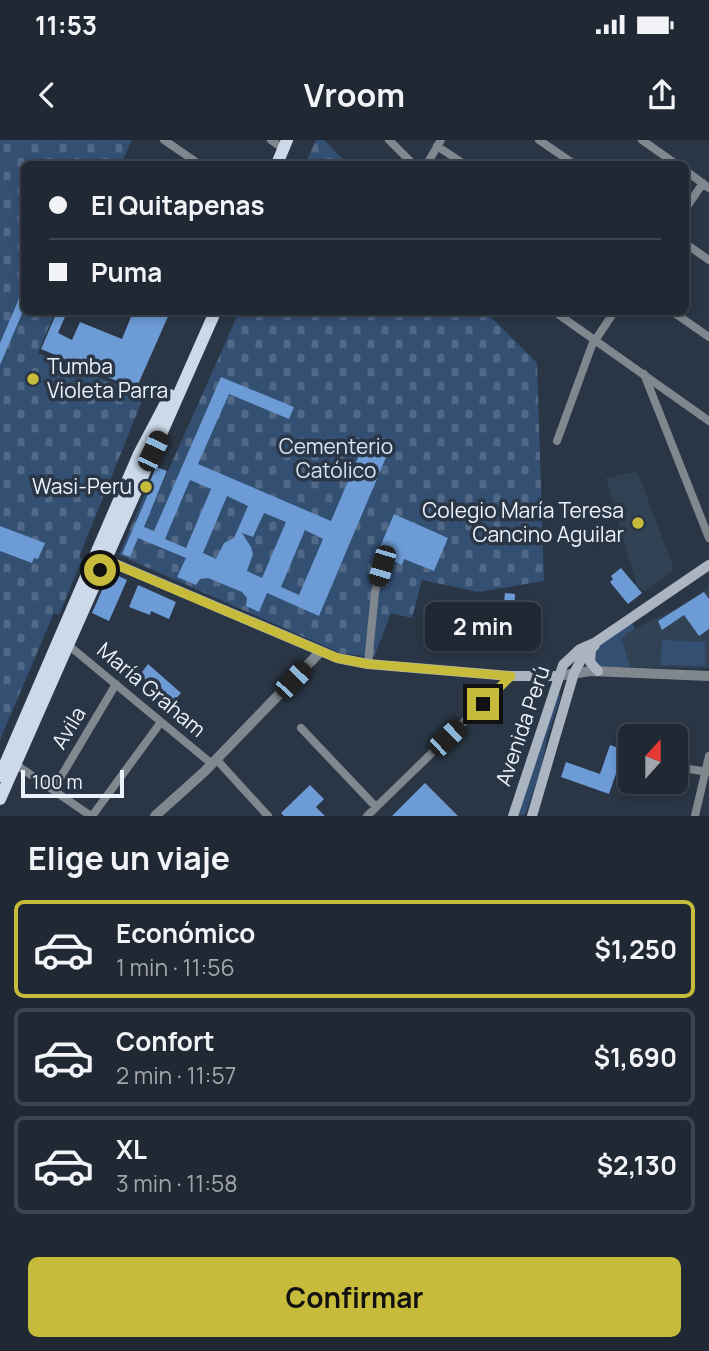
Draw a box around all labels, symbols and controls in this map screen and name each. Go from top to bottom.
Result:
text: 11:53 [35,7,97,43]
text: Vroom [304,73,405,117]
icon: back [28,76,66,114]
icon: share [643,76,681,114]
text: El Quitapenas [91,187,265,223]
text: Puma [91,254,162,290]
place label: Tumba Violeta Parra [47,352,168,404]
marker: Tumba Violeta Parra [25,371,41,387]
car [135,428,172,474]
park label: Cementerio Católico [279,432,393,484]
place label: Wasi-Peru [32,472,132,500]
marker: Wasi-Peru [138,479,154,495]
place label: Colegio María Teresa Cancino Aguilar [422,496,624,548]
marker: Colegio María Teresa Cancino Aguilar [630,515,646,531]
car [367,543,398,589]
route start [84,554,116,586]
callout: 2 min [425,602,541,652]
text: 2 min [453,610,513,642]
street label: María Graham [92,636,212,743]
car [271,658,316,702]
street label: Avenida Perú [488,662,556,789]
route end [467,688,499,720]
street label: Avila [45,701,92,754]
car [425,716,470,760]
north arrow [618,724,688,794]
map controls [618,724,688,794]
scale bar [21,766,124,798]
text: 100 m [32,769,83,795]
text: Elige un viaje [28,836,230,880]
text: Económico [116,915,255,951]
icon: car [32,918,95,981]
text: $1,250 [595,931,677,967]
text: 1 min · 11:56 [116,951,235,983]
text: Confort [116,1023,215,1059]
icon: car [32,1026,95,1089]
text: $1,690 [594,1039,677,1075]
text: 2 min · 11:57 [116,1059,236,1091]
text: XL [116,1131,147,1167]
icon: car [32,1134,95,1197]
text: $2,130 [597,1147,677,1183]
text: 3 min · 11:58 [116,1167,238,1199]
button: Confirmar [28,1257,681,1337]

